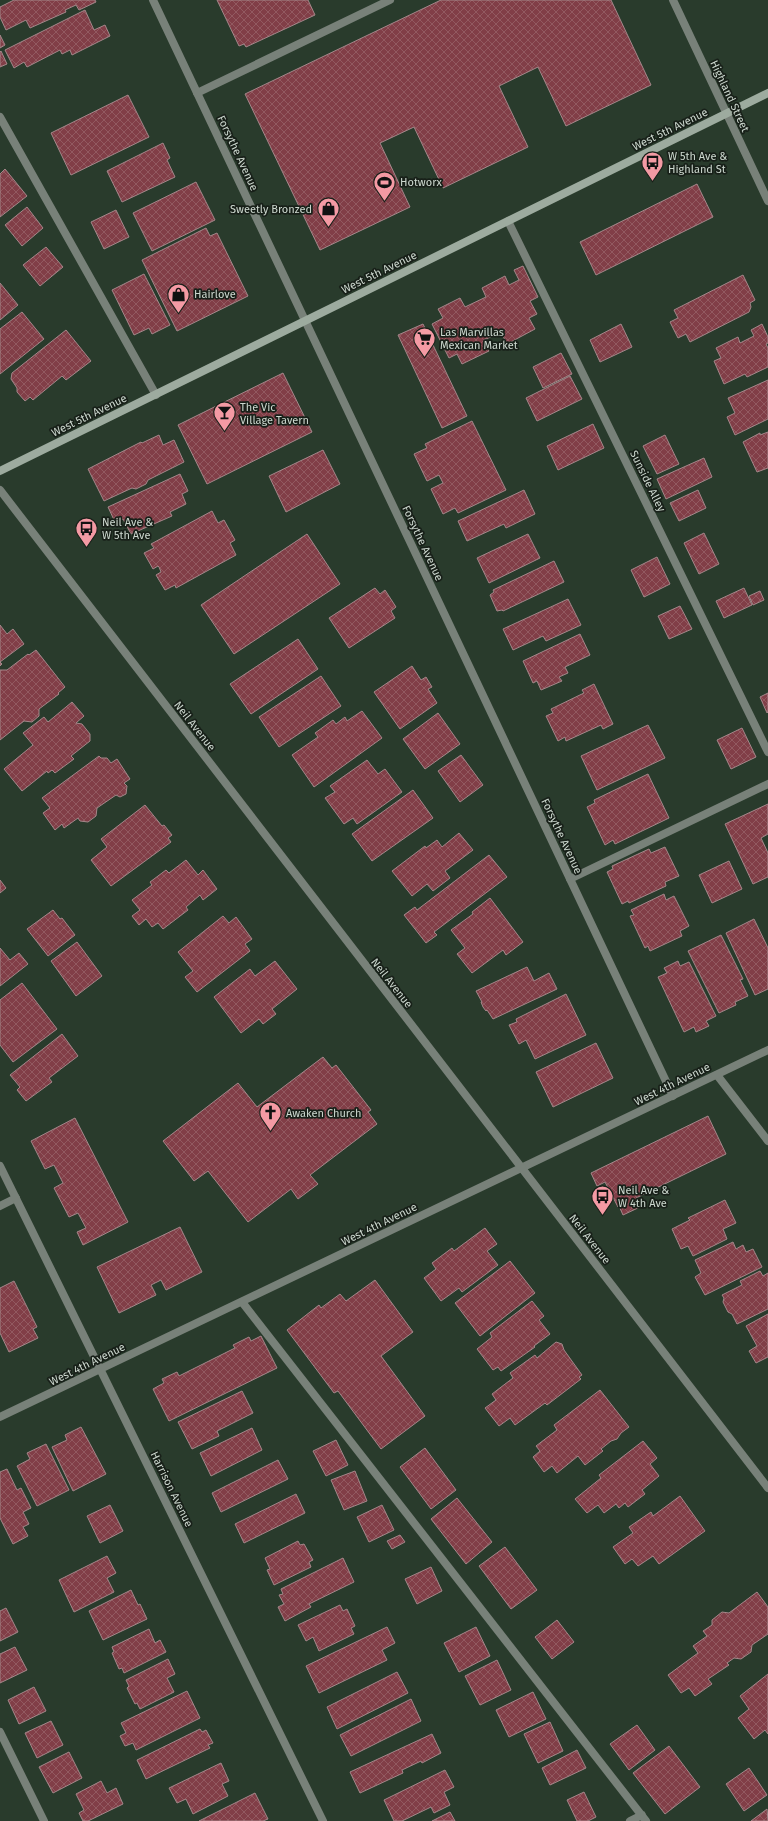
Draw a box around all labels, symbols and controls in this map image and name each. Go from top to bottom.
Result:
street label: Highland Street [707,58,752,134]
street label: West 5th Avenue [630,106,710,153]
street label: Forsythe Avenue [214,113,261,193]
bus stop icon: W 5th Ave & Highland St [639,149,665,182]
place label: W 5th Ave & Highland St [668,150,727,176]
sports icon: Hotworx [371,169,397,202]
place label: Hotworx [400,176,442,189]
shop icon: Sweetly Bronzed [315,196,341,229]
place label: Sweetly Bronzed [230,203,312,216]
street label: West 5th Avenue [339,249,419,296]
shop icon: Hairlove [166,281,192,314]
place label: Hairlove [194,288,236,301]
supermarket icon: Las Marvillas Mexican Market [412,325,438,358]
place label: Las Marvillas Mexican Market [440,326,518,352]
street label: West 5th Avenue [49,392,129,439]
bar icon: The Vic Village Tavern [211,400,237,433]
place label: The Vic Village Tavern [240,401,309,427]
street label: Sunside Alley [627,448,668,515]
street label: Forsythe Avenue [399,503,446,583]
bus stop icon: Neil Ave & W 5th Ave [73,515,99,548]
place label: Neil Ave & W 5th Ave [102,516,153,542]
street label: Neil Avenue [171,699,218,754]
street label: Forsythe Avenue [538,796,585,876]
street label: Neil Avenue [368,956,415,1011]
street label: West 4th Avenue [632,1060,712,1108]
church icon: Awaken Church [257,1100,283,1133]
place label: Awaken Church [286,1107,361,1120]
bus stop icon: Neil Ave & W 4th Ave [589,1183,615,1216]
place label: Neil Ave & W 4th Ave [618,1184,669,1210]
street label: West 4th Avenue [339,1200,419,1248]
street label: Neil Avenue [566,1212,613,1267]
street label: West 4th Avenue [47,1340,127,1388]
street label: Harrison Avenue [148,1449,195,1529]

